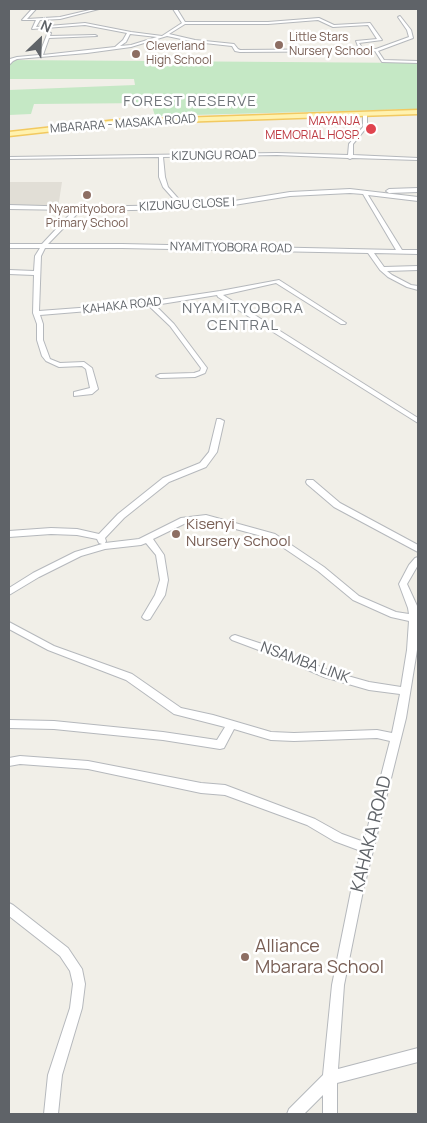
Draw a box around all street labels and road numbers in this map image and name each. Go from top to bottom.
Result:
street label: MBARARA - MASAKA ROAD [49,112,197,136]
street label: KIZUNGU ROAD [171,148,257,164]
street label: KIZUNGU CLOSE I [139,195,235,215]
street label: NYAMITYOBORA ROAD [170,240,292,256]
street label: KAHAKA ROAD [82,295,162,317]
street label: NSAMBA LINK [258,639,352,687]
street label: KAHAKA ROAD [347,774,397,894]

